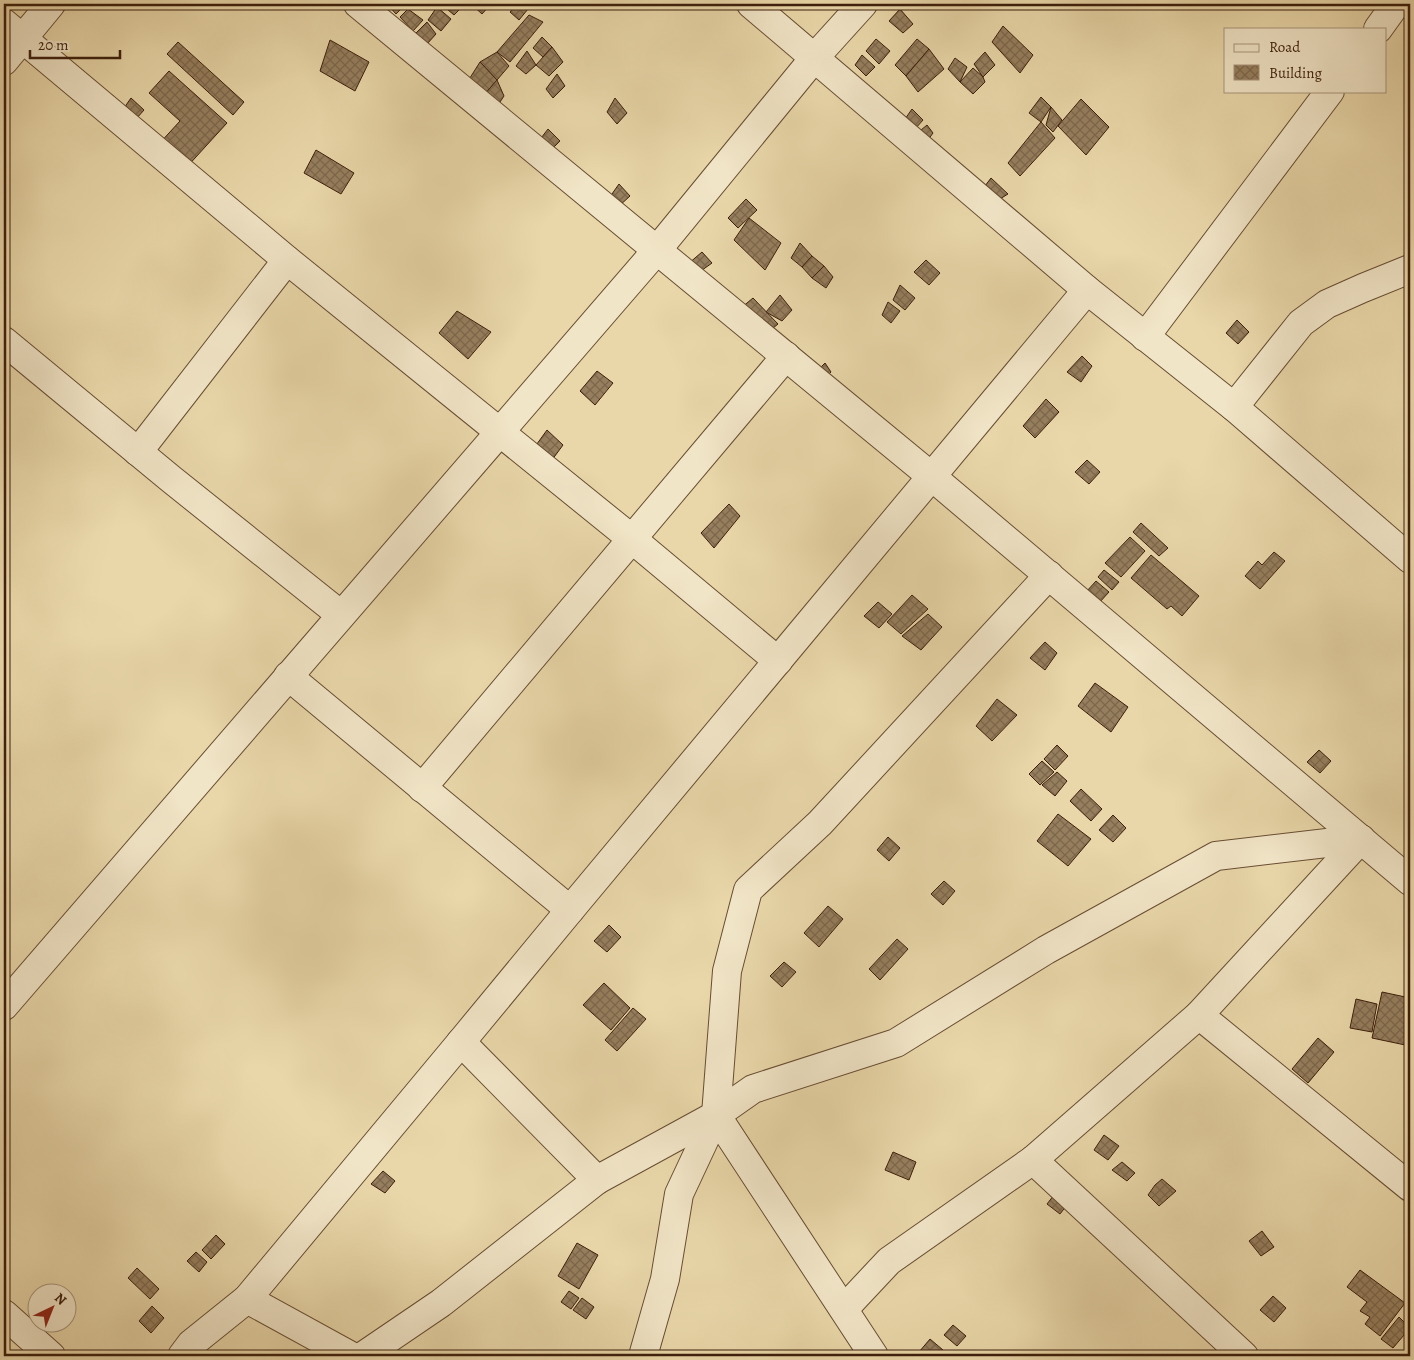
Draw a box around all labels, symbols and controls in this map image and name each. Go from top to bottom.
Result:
scale bar [30,28,120,60]
legend [1224,28,1386,92]
text: 20 m [38,35,69,55]
text: Road [1269,37,1301,57]
text: Building [1269,63,1322,83]
north arrow [28,1282,78,1332]
text: N [50,1288,71,1309]

